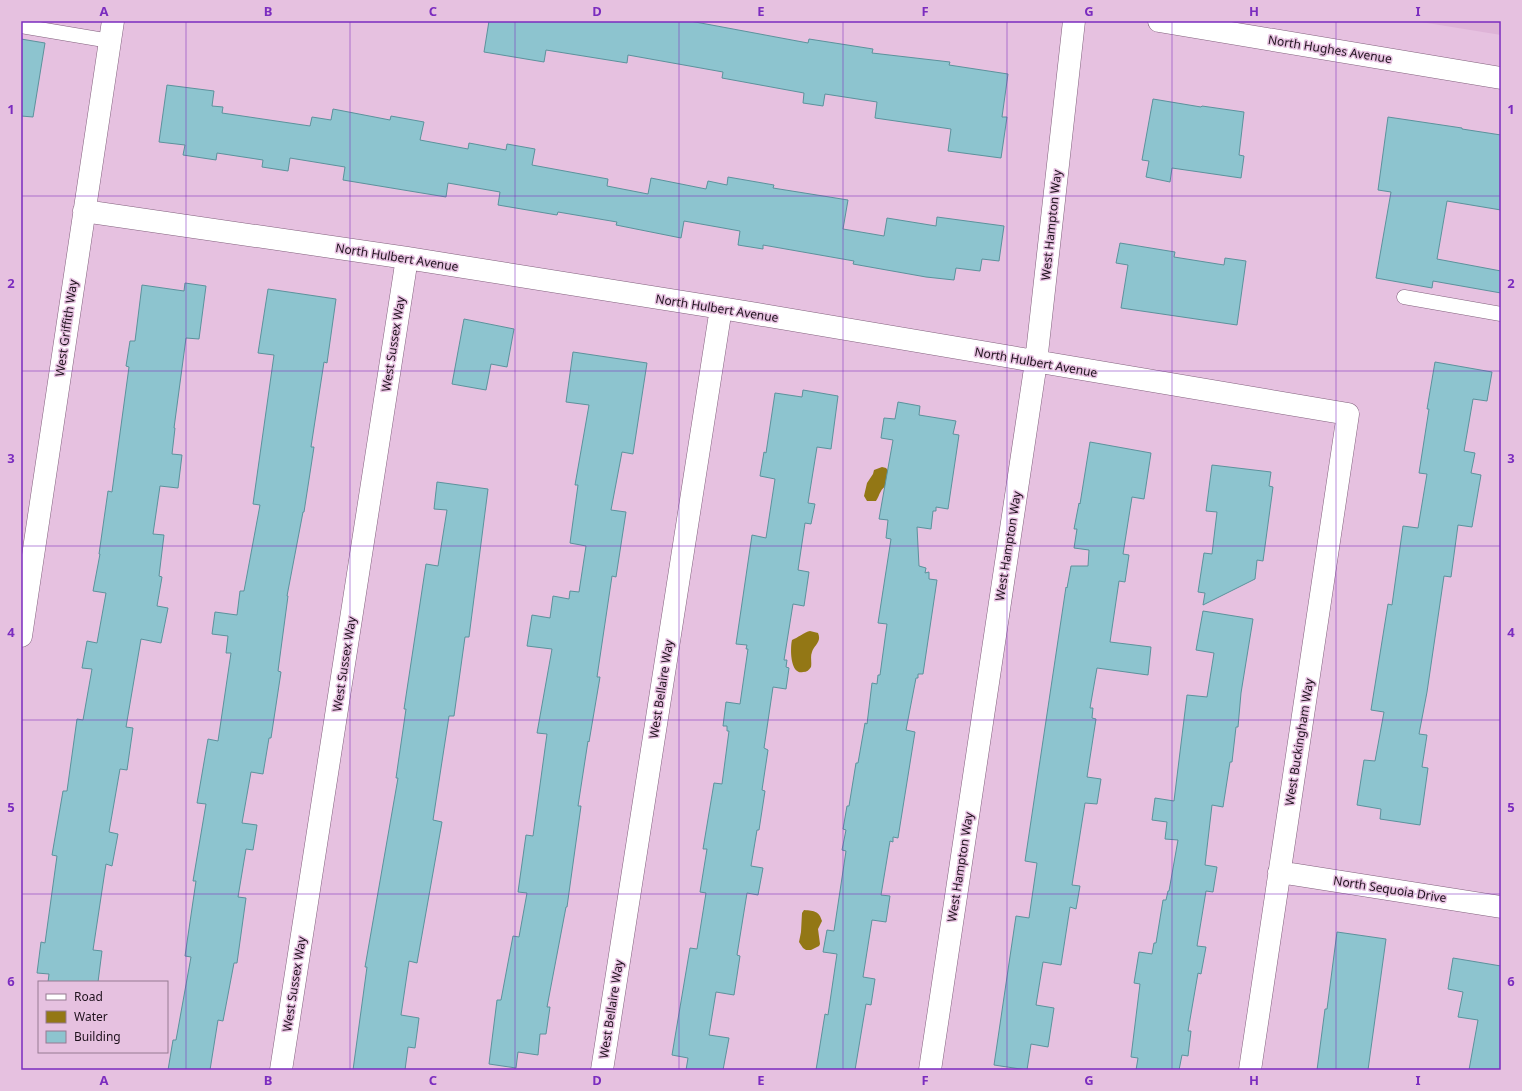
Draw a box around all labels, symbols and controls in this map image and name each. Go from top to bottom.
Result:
text: A [100,2,109,20]
text: B [264,2,272,20]
text: C [429,2,437,20]
text: D [592,2,602,20]
text: E [757,2,765,20]
text: F [921,2,929,20]
text: G [1084,2,1094,20]
text: H [1249,2,1259,20]
text: I [1415,2,1421,20]
street label: North Hughes Avenue [1267,31,1393,67]
text: 1 [7,100,15,118]
text: 1 [1507,100,1515,118]
street label: West Hampton Way [1037,168,1065,281]
street label: North Hulbert Avenue [334,239,460,275]
text: 2 [7,274,15,292]
text: 2 [1507,274,1515,292]
street label: West Griffith Way [51,278,81,378]
street label: North Hulbert Avenue [654,290,780,326]
street label: West Sussex Way [377,294,409,393]
street label: North Hulbert Avenue [973,343,1099,381]
text: 3 [7,449,15,467]
text: 3 [1507,449,1515,467]
street label: West Hampton Way [991,489,1025,602]
street label: West Sussex Way [328,614,360,713]
text: 4 [7,623,15,641]
text: 4 [1507,623,1515,641]
street label: West Bellaire Way [645,637,677,740]
street label: West Buckingham Way [1281,676,1318,807]
text: 5 [7,798,15,816]
text: 5 [1507,798,1515,816]
street label: West Hampton Way [943,810,977,923]
street label: North Sequoia Drive [1332,872,1448,906]
street label: West Sussex Way [278,934,310,1033]
street label: West Bellaire Way [595,957,627,1060]
text: 6 [7,972,15,990]
text: 6 [1507,972,1515,990]
legend [38,981,168,1053]
text: Road [74,988,103,1005]
text: Water [74,1008,108,1025]
text: Building [74,1028,121,1045]
text: A [100,1071,109,1089]
text: B [264,1071,272,1089]
text: C [429,1071,437,1089]
text: D [592,1071,602,1089]
text: E [757,1071,765,1089]
text: F [921,1071,929,1089]
text: G [1084,1071,1094,1089]
text: H [1249,1071,1259,1089]
text: I [1415,1071,1421,1089]

